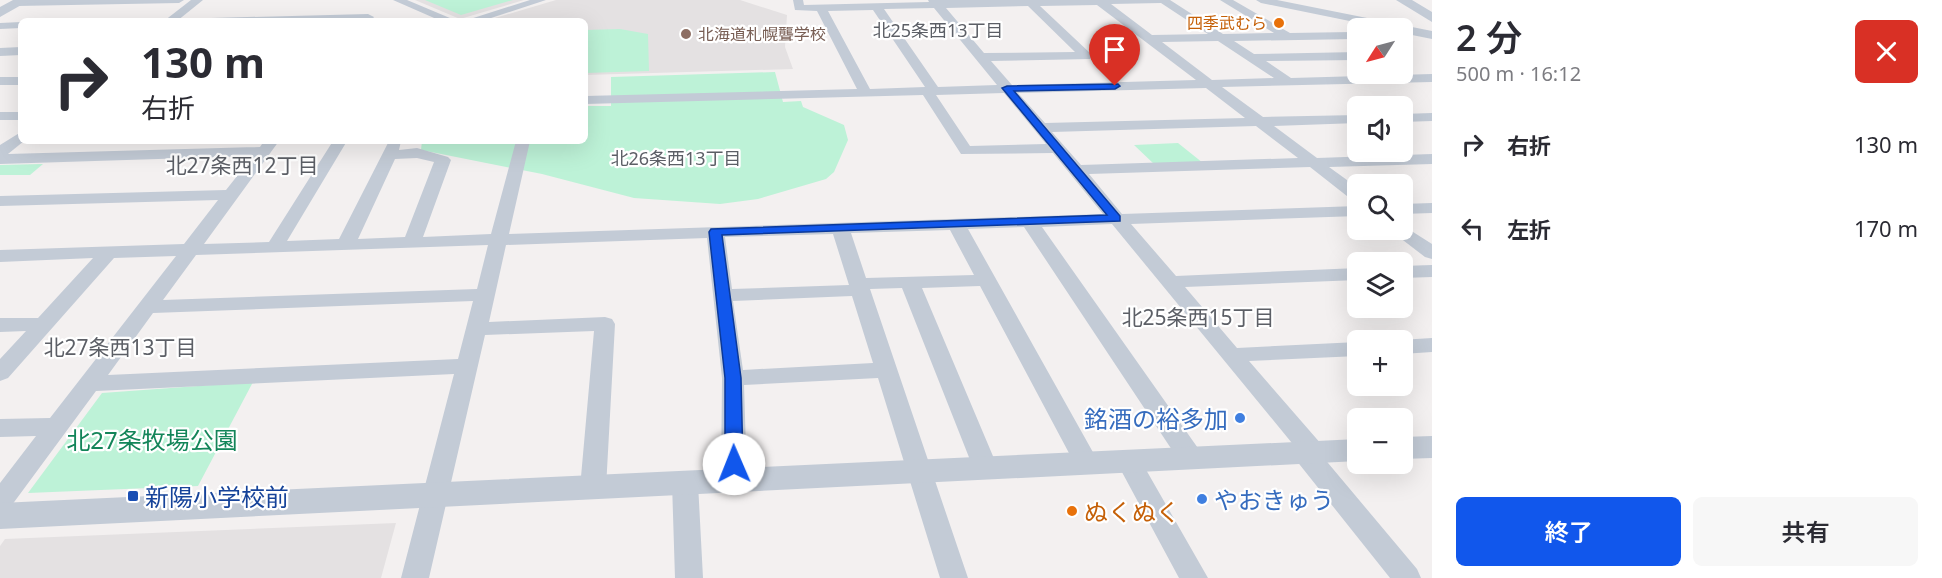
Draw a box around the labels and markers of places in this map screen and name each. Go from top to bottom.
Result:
place label: 四季武むら [1187,12,1267,34]
marker: 四季武むら [1272,16,1286,30]
place label: 北海道札幌聾学校 [698,23,826,45]
pin [1089,24,1140,86]
marker: 北海道札幌聾学校 [679,27,693,41]
place label: 銘酒の裕多加 [1084,402,1228,435]
marker: 銘酒の裕多加 [1233,411,1247,425]
place label: 新陽小学校前 [145,480,289,513]
place label: やおきゅう [1214,483,1334,516]
marker: 新陽小学校前 [126,489,140,503]
marker: やおきゅう [1195,492,1209,506]
place label: ぬくぬく [1084,495,1180,528]
marker: ぬくぬく [1065,504,1079,518]

